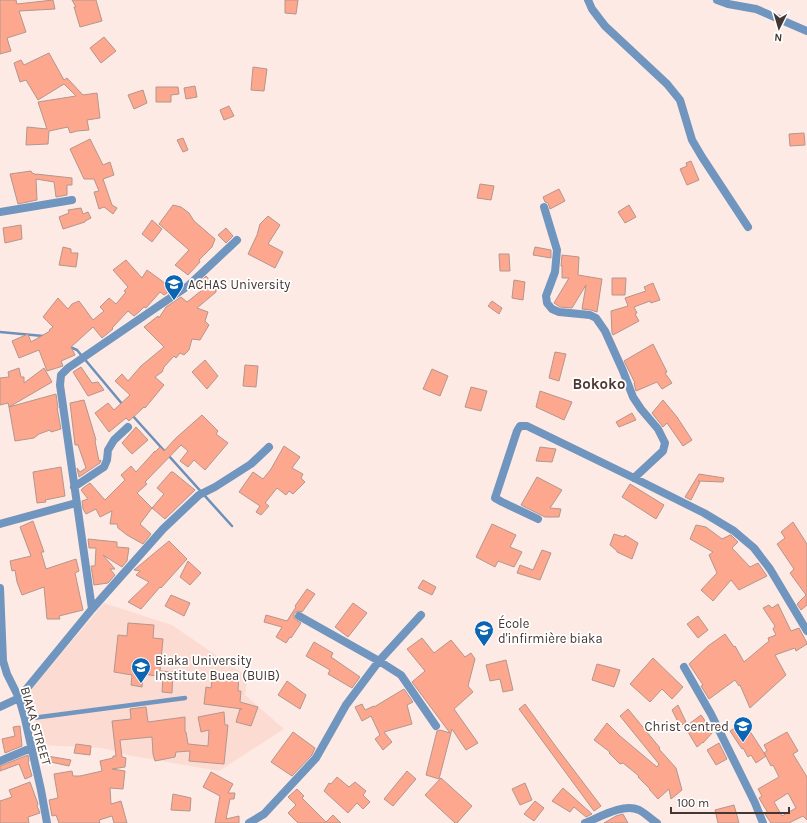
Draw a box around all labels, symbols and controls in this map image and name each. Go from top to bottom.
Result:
north arrow [759,8,799,48]
text: N [774,31,783,44]
school or university icon: ACHAS University [163,273,185,301]
place label: ACHAS University [188,277,290,292]
district label: Bokoko [573,375,625,393]
place label: École d'infirmière biaka [498,614,603,646]
school or university icon: École d'infirmière biaka [473,619,495,647]
place label: Biaka University Institute Buea (BUIB) [155,653,280,683]
school or university icon: Biaka University Institute Buea (BUIB) [130,656,152,684]
street label: BIAKA STREET [18,685,55,768]
school or university icon: Christ centred [732,715,754,743]
place label: Christ centred [645,719,729,734]
scale bar [671,789,789,815]
text: 100 m [677,796,709,810]

